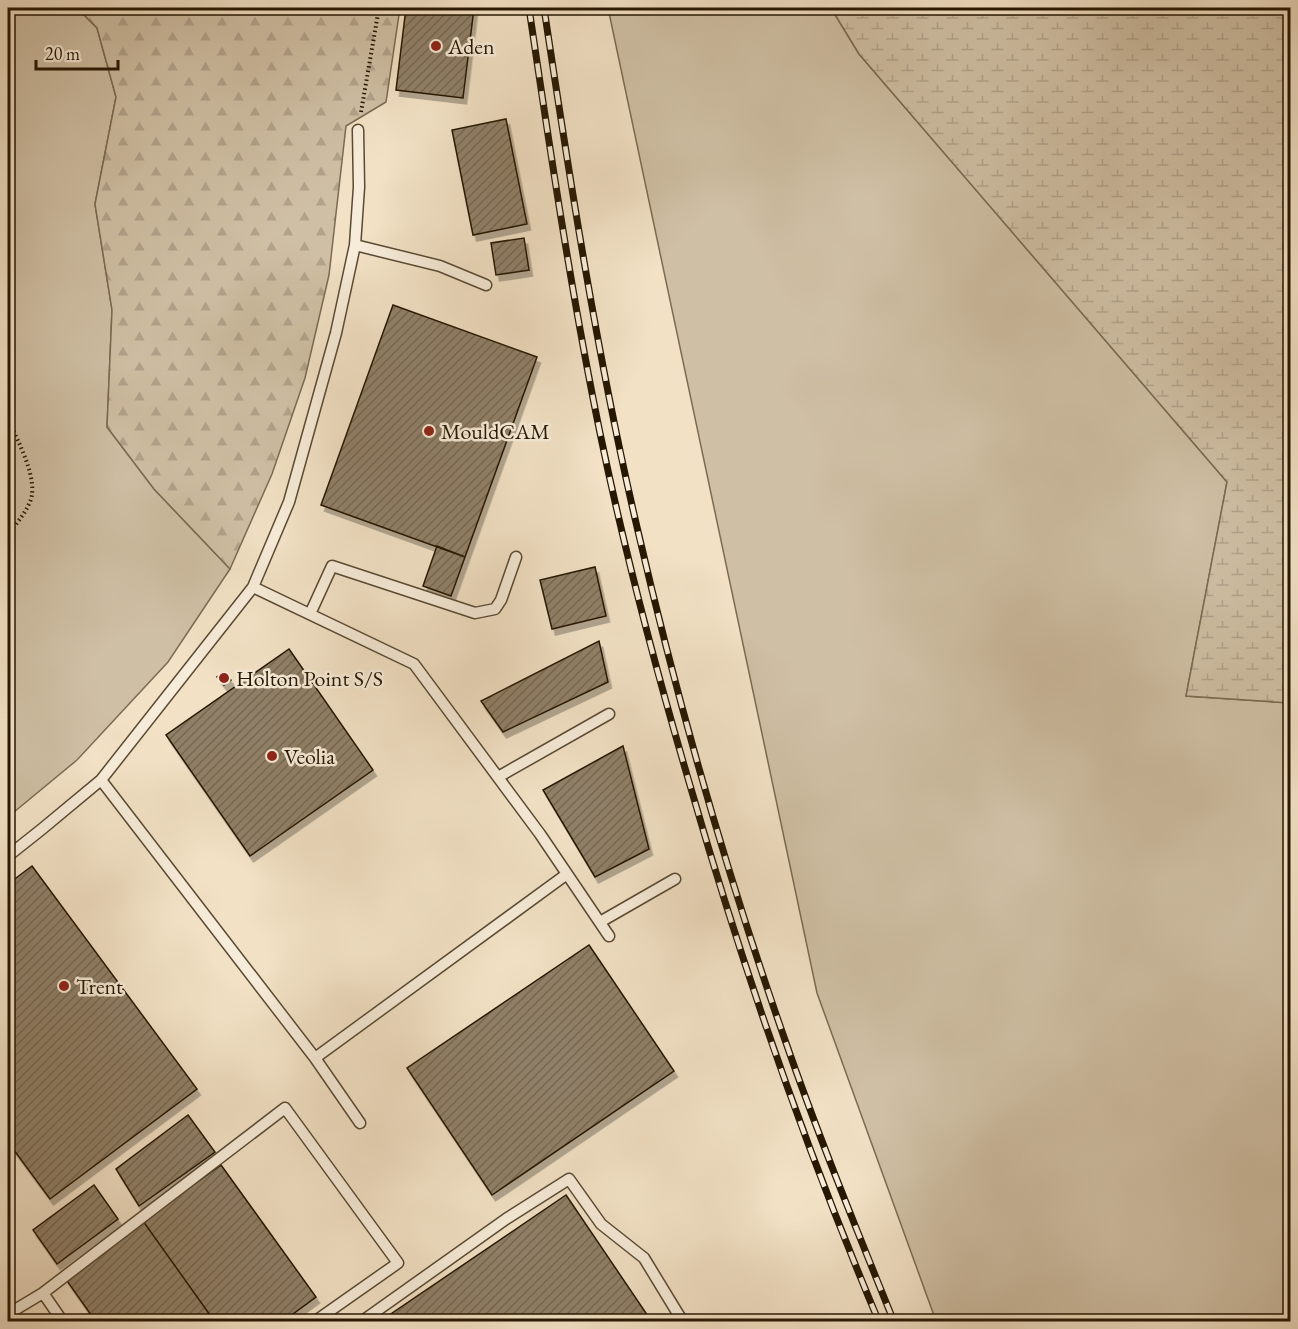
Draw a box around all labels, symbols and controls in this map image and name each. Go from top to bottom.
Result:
place label: Aden [447,32,495,61]
scale bar [36,33,118,71]
marker: Aden [429,39,443,53]
text: 20 m [45,42,80,65]
place label: MouldCAM [441,417,550,446]
marker: MouldCAM [422,424,436,438]
place label: Holton Point S/S [236,664,383,693]
marker: Holton Point S/S [217,671,231,685]
place label: Veolia [284,742,335,771]
marker: Veolia [265,749,279,763]
place label: Trent [76,972,123,1001]
marker: Trent [57,979,71,993]

